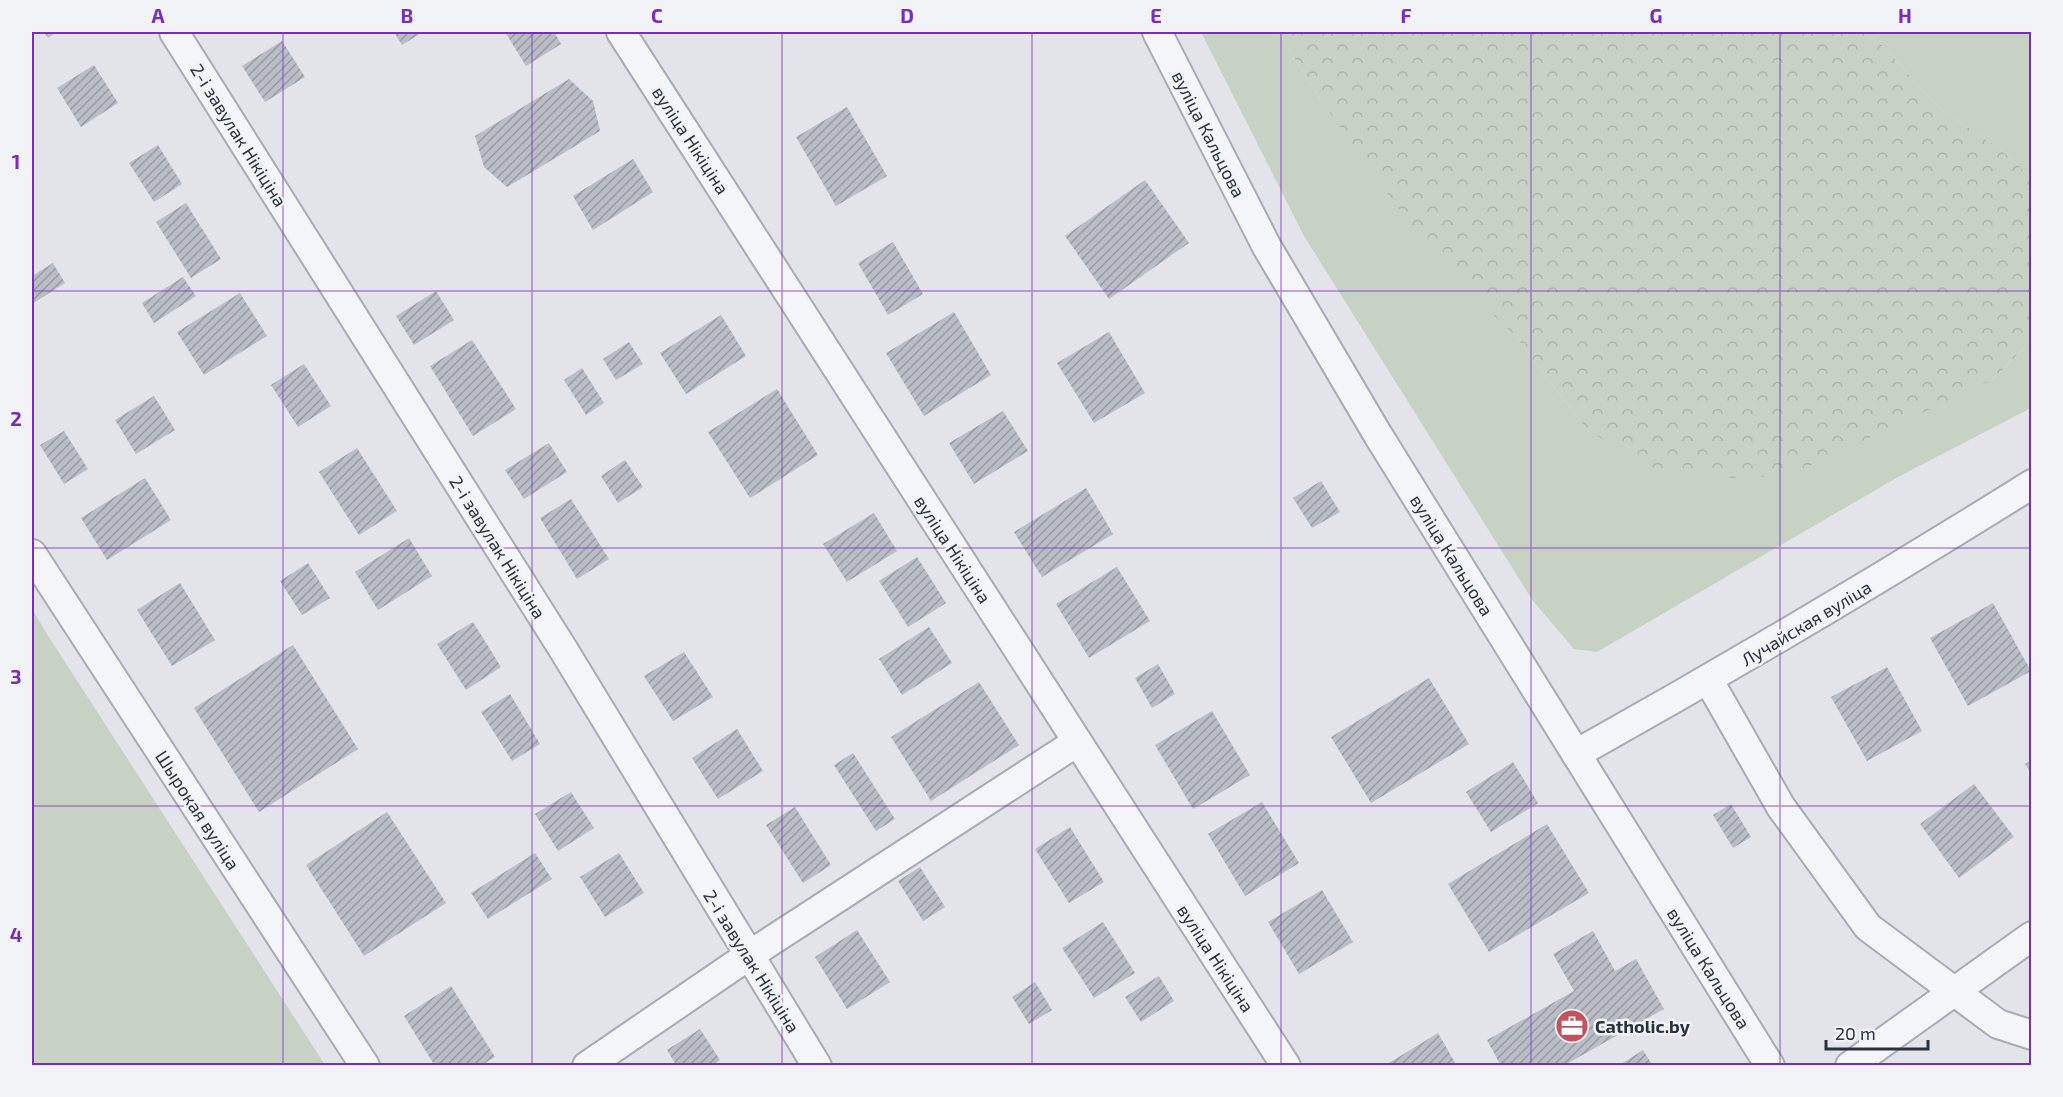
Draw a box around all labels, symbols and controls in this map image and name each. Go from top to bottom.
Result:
text: A [151,3,165,27]
text: B [401,3,413,27]
text: C [651,3,663,27]
text: D [900,3,914,27]
text: E [1150,3,1162,27]
text: F [1400,3,1412,27]
text: G [1650,3,1662,27]
text: H [1898,3,1912,27]
street label: 2-і завулак Нікіціна [186,59,292,211]
street label: вуліца Кальцова [1168,67,1250,201]
street label: вуліца Нікіціна [648,82,734,198]
text: 1 [12,149,20,173]
text: 2 [10,406,22,430]
street label: 2-і завулак Нікіціна [445,471,551,623]
street label: вуліца Кальцова [1406,490,1498,620]
street label: вуліца Нікіціна [910,491,996,607]
street label: Лучайская вуліца [1737,576,1875,670]
text: 3 [10,664,22,688]
street label: Шырокая вуліца [151,746,245,874]
street label: 2-і завулак Нікіціна [699,885,805,1037]
street label: вуліца Нікіціна [1173,900,1259,1016]
street label: вуліца Кальцова [1663,903,1755,1033]
text: 4 [10,922,23,946]
office icon: Catholic.by [1554,1008,1590,1044]
scale bar [1826,1013,1928,1051]
place label: Catholic.by [1595,1015,1691,1037]
text: 20 m [1835,1022,1876,1044]

